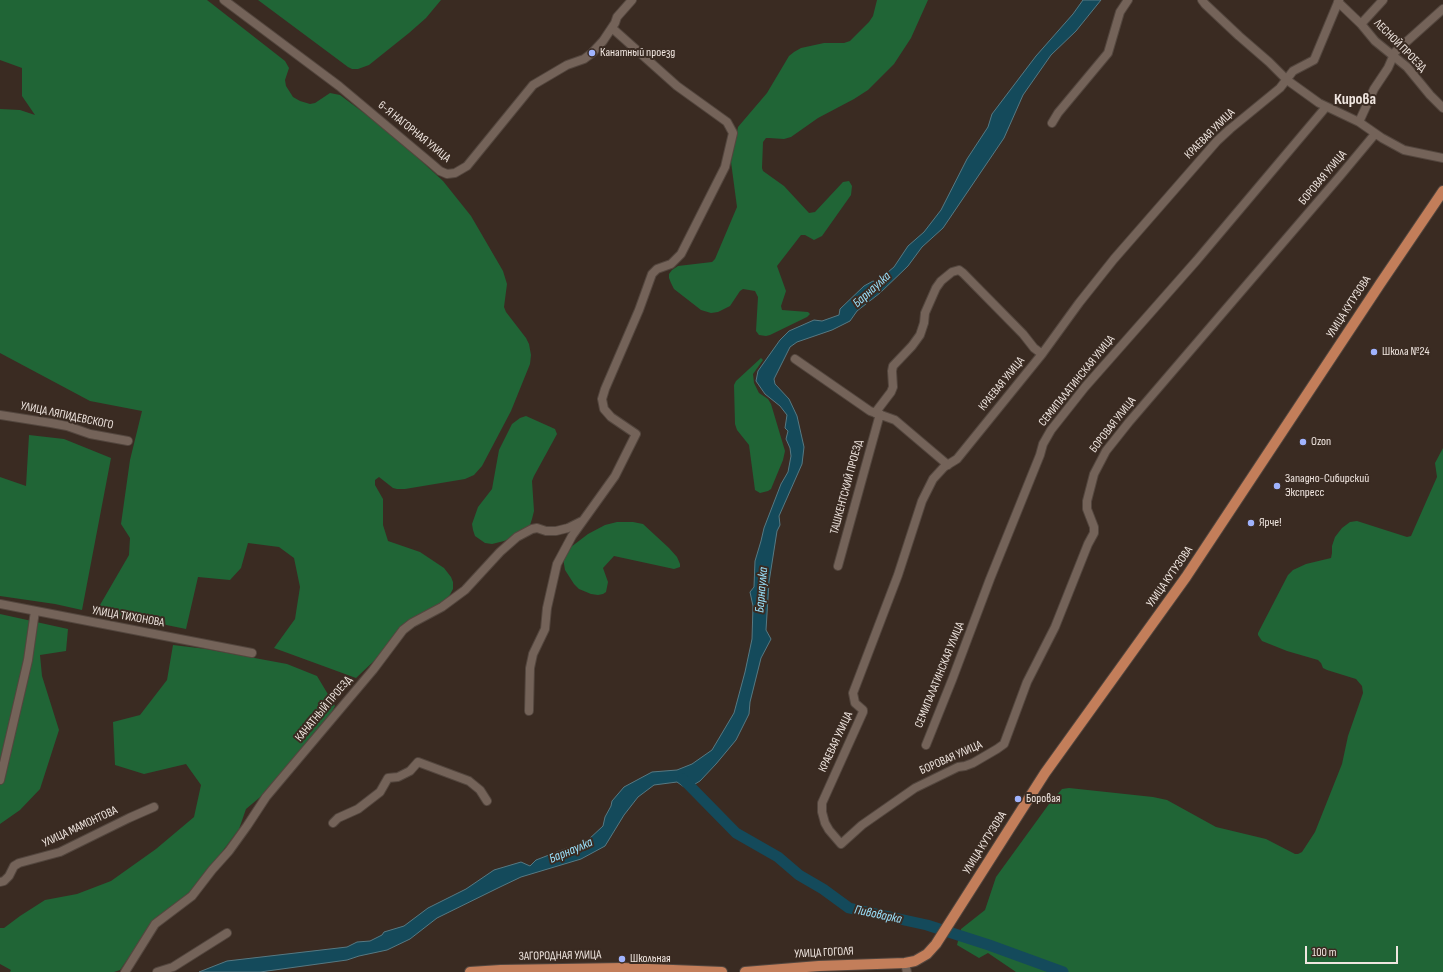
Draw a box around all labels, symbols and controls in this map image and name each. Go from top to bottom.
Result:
street label: ЛЕСНОЙ ПРОЕЗД [1371,17,1429,75]
place label: Канатный проезд [600,46,675,60]
marker: Канатный проезд [587,48,597,58]
district label: Кирова [1334,90,1376,110]
street label: 6-Я НАГОРНАЯ УЛИЦА [375,98,453,166]
street label: КРАЕВАЯ УЛИЦА [1182,106,1238,162]
street label: БОРОВАЯ УЛИЦА [1296,148,1350,208]
water label: Барнаулка [850,269,894,311]
street label: УЛИЦА КУТУЗОВА [1324,273,1374,341]
street label: СЕМИПАЛАТИНСКАЯ УЛИЦА [1036,332,1118,430]
place label: Школа №24 [1382,345,1429,359]
marker: Школа №24 [1369,347,1379,357]
street label: КРАЕВАЯ УЛИЦА [976,354,1028,414]
street label: БОРОВАЯ УЛИЦА [1087,394,1139,456]
street label: УЛИЦА ЛЯПИДЕВСКОГО [19,399,115,433]
place label: Ozon [1311,435,1331,449]
marker: Ozon [1298,437,1308,447]
street label: ТАШКЕНТСКИЙ ПРОЕЗД [827,438,867,536]
place label: Западно-Сибирский Экспресс [1285,472,1369,500]
marker: Западно-Сибирский Экспресс [1272,481,1282,491]
place label: Ярче! [1259,516,1281,530]
marker: Ярче! [1246,518,1256,528]
street label: УЛИЦА КУТУЗОВА [1144,544,1196,610]
water label: Барнаулка [752,566,772,614]
street label: УЛИЦА ТИХОНОВА [91,604,165,630]
street label: СЕМИПАЛАТИНСКАЯ УЛИЦА [912,620,968,730]
street label: КАНАТНЫЙ ПРОЕЗД [292,673,356,745]
street label: КРАЕВАЯ УЛИЦА [816,709,856,775]
street label: БОРОВАЯ УЛИЦА [917,738,985,778]
place label: Боровая [1026,792,1061,806]
marker: Боровая [1013,794,1023,804]
street label: УЛИЦА МАМОНТОВА [40,803,120,851]
street label: УЛИЦА КУТУЗОВА [960,809,1010,877]
water label: Барнаулка [547,835,595,867]
water label: Пивоварка [853,902,903,928]
scale bar [1307,938,1400,964]
street label: УЛИЦА ГОГОЛЯ [794,944,854,962]
text: 100 m [1312,945,1337,960]
street label: ЗАГОРОДНАЯ УЛИЦА [518,948,602,964]
place label: Школьная [630,952,671,966]
marker: Школьная [617,954,627,964]

